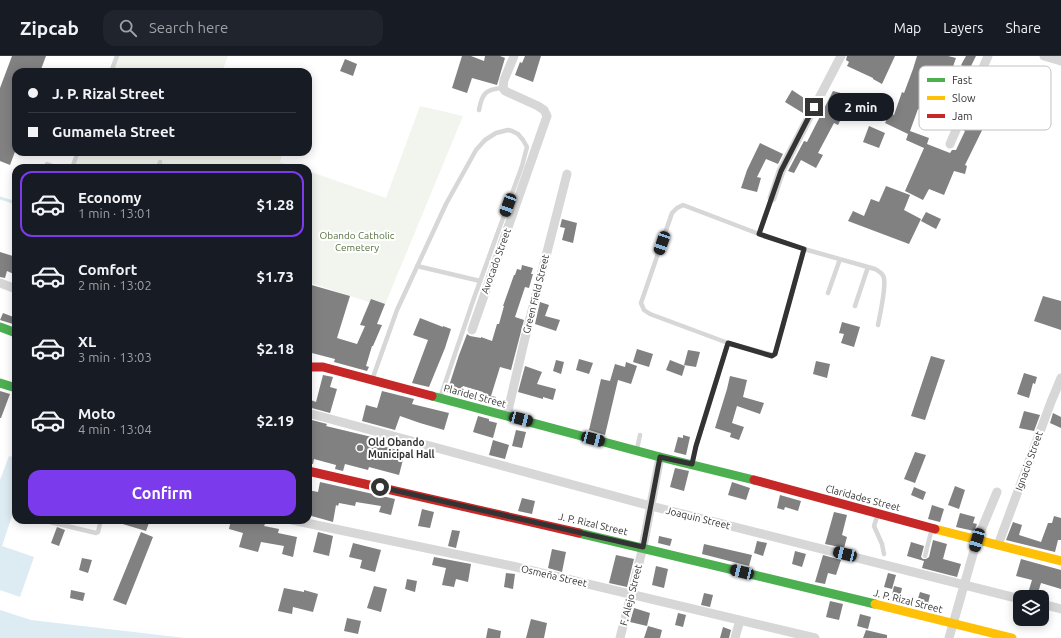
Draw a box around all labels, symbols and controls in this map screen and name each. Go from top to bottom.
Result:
search box [103,10,383,46]
text: Zipcab [20,17,79,39]
icon: search [117,17,139,39]
text: Search here [149,19,228,36]
text: Map [894,20,921,36]
text: Layers [943,20,983,36]
text: Share [1005,20,1041,36]
legend [919,66,1051,130]
text: Fast [952,74,973,86]
text: J. P. Rizal Street [52,85,165,102]
text: Slow [952,92,976,104]
callout: 2 min [828,93,894,121]
route end [805,98,823,116]
text: 2 min [845,100,877,114]
text: Jam [952,110,973,122]
text: Gumamela Street [52,123,175,140]
icon: car [30,186,66,222]
text: Economy [78,189,142,206]
car [498,192,518,218]
text: $1.28 [256,196,294,213]
text: 1 min · 13:01 [78,206,152,220]
street label: Avocado Street [479,227,513,295]
park label: Obando Catholic Cemetery [320,230,395,253]
car [652,230,672,256]
street label: Green Field Street [521,253,551,335]
icon: car [30,258,66,294]
text: Comfort [78,261,137,278]
text: $1.73 [256,268,294,285]
text: 2 min · 13:02 [78,278,152,292]
icon: car [30,330,66,366]
text: XL [78,333,96,350]
text: $2.18 [256,340,294,357]
text: 3 min · 13:03 [78,350,152,364]
street label: Plaridel Street [443,382,507,410]
icon: car [30,402,66,438]
text: Moto [78,405,116,422]
car [508,410,534,428]
text: $2.19 [256,412,294,429]
text: 4 min · 13:04 [78,422,152,436]
car [580,430,606,448]
street label: Ignacio Street [1013,430,1045,492]
place label: Old Obando Municipal Hall [368,437,435,460]
marker: Old Obando Municipal Hall [355,443,365,453]
button: Confirm [28,470,296,516]
route start [371,478,389,496]
street label: Claridades Street [824,483,902,513]
street label: Joaquin Street [665,505,731,531]
street label: J. P. Rizal Street [557,511,629,537]
car [968,527,986,553]
car [832,545,858,563]
street label: Osmeña Street [520,563,588,589]
street label: F. Alejo Street [618,563,644,627]
car [729,563,755,581]
street label: J. P. Rizal Street [872,587,944,615]
map controls [1013,590,1049,626]
button: layers [1013,590,1049,626]

